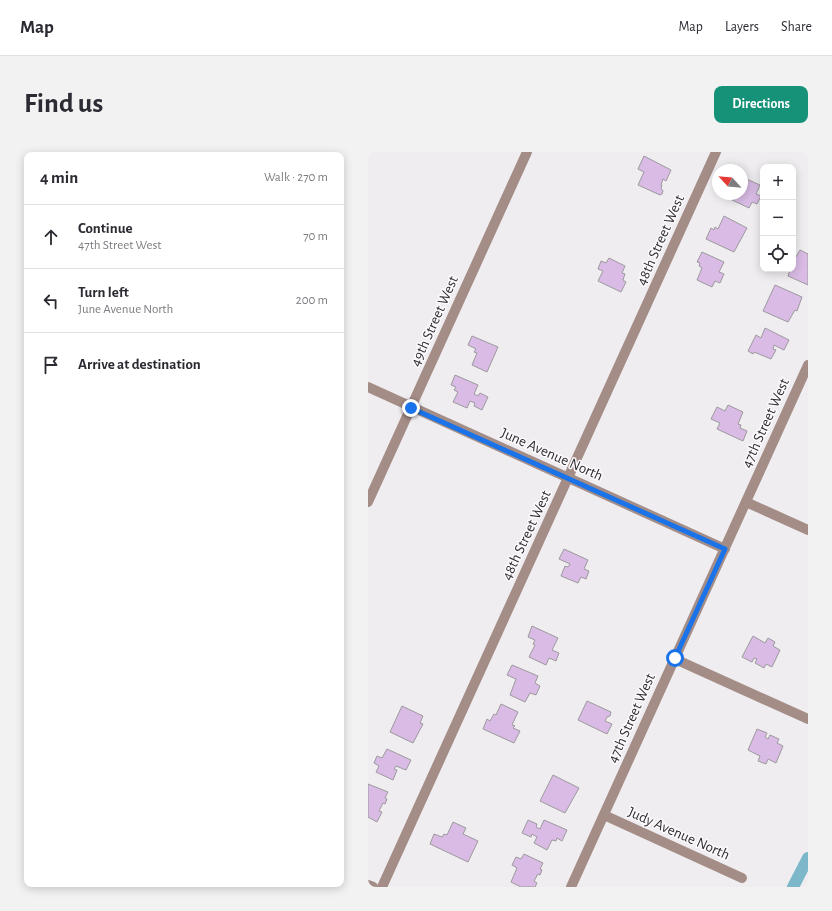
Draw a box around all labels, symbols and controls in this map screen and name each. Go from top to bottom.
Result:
text: Map [20,18,54,37]
text: Map [678,20,703,34]
text: Layers [725,20,759,34]
text: Share [781,20,812,34]
button: Directions [714,86,808,123]
text: Find us [24,90,103,118]
north arrow [712,164,748,200]
map controls [760,164,796,272]
button: + [760,164,796,200]
text: 4 min [40,169,78,186]
text: Walk · 270 m [264,171,328,184]
street label: 48th Street West [634,193,687,288]
button: − [760,200,796,236]
text: Continue [78,221,133,236]
icon: ahead [40,226,62,248]
text: 70 m [303,230,328,243]
button: locate [760,236,796,272]
text: 47th Street West [78,239,161,252]
street label: 49th Street West [408,274,461,369]
text: Turn left [78,285,129,300]
icon: left [40,290,62,312]
text: 200 m [296,294,328,307]
text: June Avenue North [78,303,173,316]
icon: arrive [40,354,62,376]
text: Arrive at destination [78,357,201,372]
street label: 47th Street West [739,376,792,470]
route end [402,399,420,417]
street label: June Avenue North [499,425,605,484]
street label: 48th Street West [499,488,554,582]
route start [666,649,684,667]
street label: 47th Street West [605,671,658,765]
street label: Judy Avenue North [626,804,732,863]

